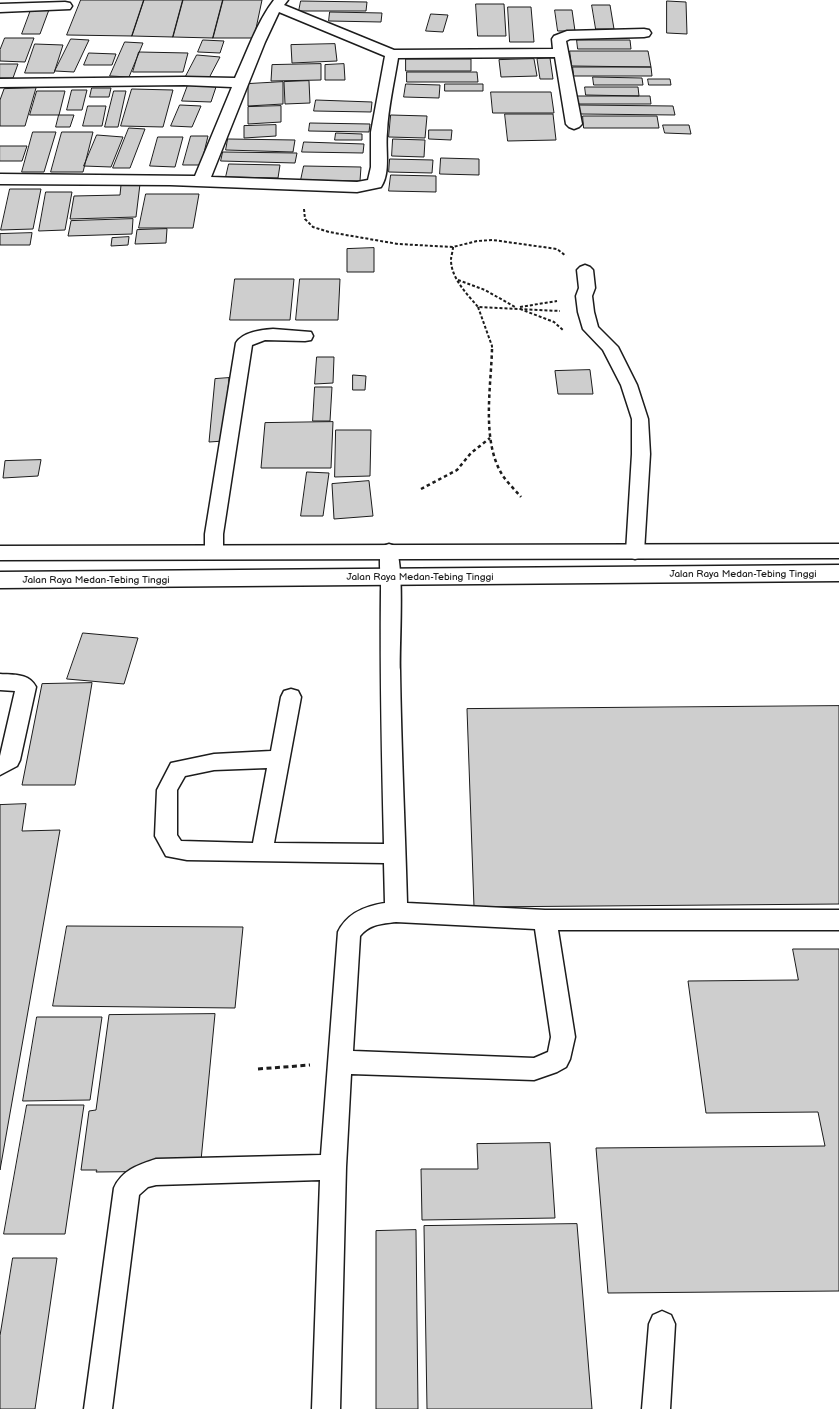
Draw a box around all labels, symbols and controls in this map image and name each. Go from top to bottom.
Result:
street label: Jalan Raya Medan-Tebing Tinggi [669,568,817,580]
street label: Jalan Raya Medan-Tebing Tinggi [346,571,494,583]
street label: Jalan Raya Medan-Tebing Tinggi [22,574,170,586]

